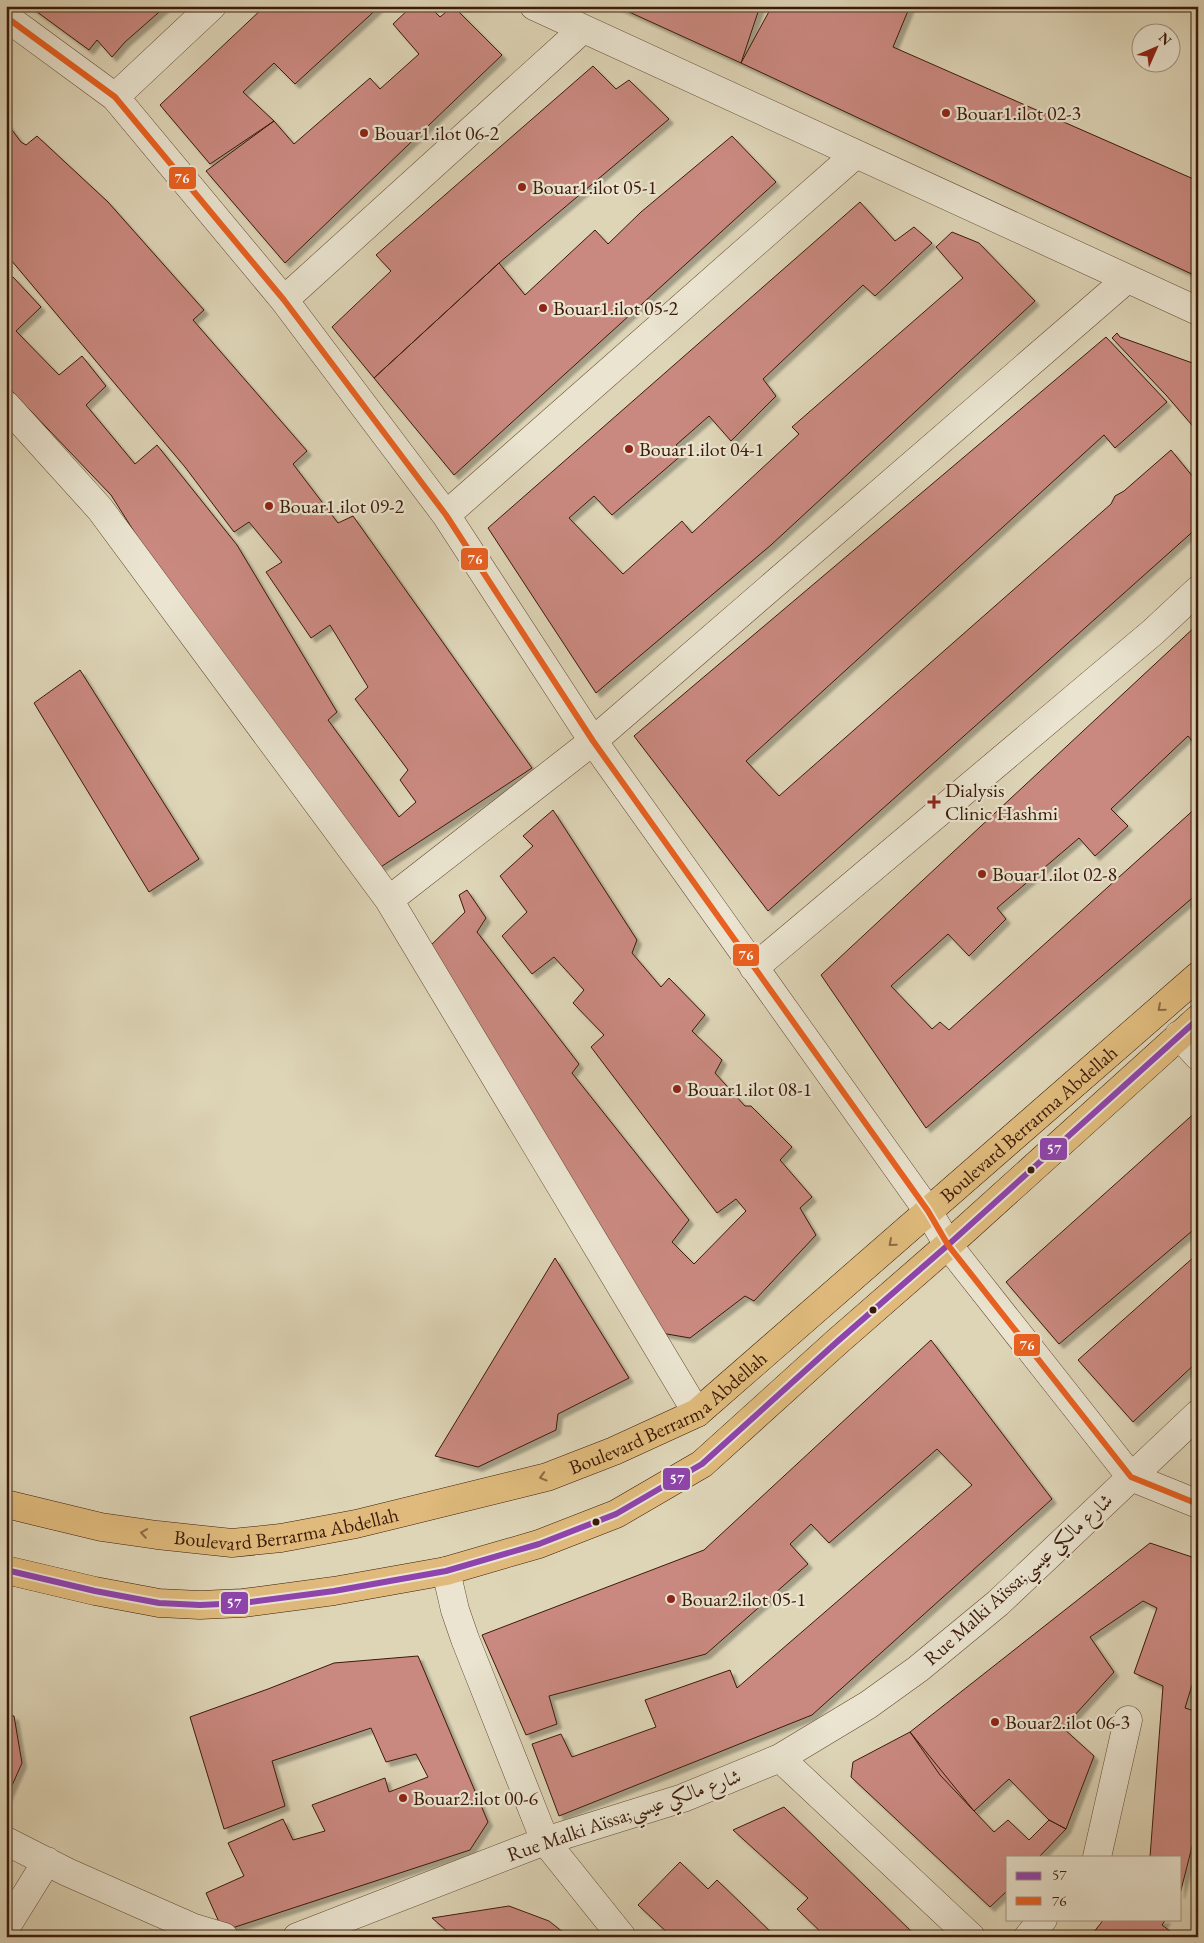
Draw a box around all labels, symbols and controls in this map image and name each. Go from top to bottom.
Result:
north arrow [1132,22,1182,72]
text: N [1155,28,1176,50]
place label: Bouar1.ilot 02-3 [956,100,1081,126]
marker: Bouar1.ilot 02-3 [940,107,952,119]
place label: Bouar1.ilot 06-2 [374,120,500,146]
marker: Bouar1.ilot 06-2 [358,127,370,139]
line badge: 76 [168,166,197,190]
text: 76 [175,169,190,187]
place label: Bouar1.ilot 05-1 [532,174,657,200]
marker: Bouar1.ilot 05-1 [516,181,528,193]
place label: Bouar1.ilot 05-2 [553,295,679,321]
marker: Bouar1.ilot 05-2 [537,302,549,314]
place label: Bouar1.ilot 04-1 [639,436,764,462]
marker: Bouar1.ilot 04-1 [623,443,635,455]
place label: Bouar1.ilot 09-2 [279,493,405,519]
marker: Bouar1.ilot 09-2 [263,500,275,512]
line badge: 76 [460,547,489,571]
text: 76 [468,550,483,568]
place label: Dialysis Clinic Hashmi [945,777,1058,826]
marker: Dialysis Clinic Hashmi [927,795,941,809]
place label: Bouar1.ilot 02-8 [992,861,1117,887]
marker: Bouar1.ilot 02-8 [976,868,988,880]
line badge: 76 [732,943,760,967]
text: 76 [739,946,754,964]
one-way arrow [1158,1002,1167,1011]
street label: Boulevard Berrarma Abdellah [934,1039,1123,1208]
place label: Bouar1.ilot 08-1 [687,1076,812,1102]
marker: Bouar1.ilot 08-1 [671,1083,683,1095]
line badge: 57 [1039,1137,1068,1161]
text: 57 [1047,1140,1062,1158]
unlabelled marker [1026,1165,1036,1175]
one-way arrow [888,1238,897,1247]
unlabelled marker [868,1305,878,1315]
line badge: 76 [1013,1333,1041,1357]
text: 76 [1020,1336,1035,1354]
street label: Boulevard Berrarma Abdellah [565,1345,772,1480]
line badge: 57 [662,1467,691,1491]
text: 57 [670,1470,685,1488]
one-way arrow [540,1472,548,1482]
street label: Rue Malki Aïssa;شارع مالكي عيسي [918,1487,1122,1675]
street label: Boulevard Berrarma Abdellah [173,1501,401,1556]
unlabelled marker [591,1517,601,1527]
one-way arrow [139,1528,147,1539]
place label: Bouar2.ilot 05-1 [681,1586,806,1612]
line badge: 57 [220,1591,249,1615]
marker: Bouar2.ilot 05-1 [665,1593,677,1605]
text: 57 [227,1594,242,1612]
place label: Bouar2.ilot 06-3 [1005,1709,1130,1735]
marker: Bouar2.ilot 06-3 [989,1716,1001,1728]
street label: Rue Malki Aïssa;شارع مالكي عيسي [504,1763,746,1873]
place label: Bouar2.ilot 00-6 [413,1785,539,1811]
marker: Bouar2.ilot 00-6 [397,1792,409,1804]
legend [1006,1856,1182,1920]
text: 57 [1052,1865,1067,1884]
text: 76 [1052,1891,1066,1910]

